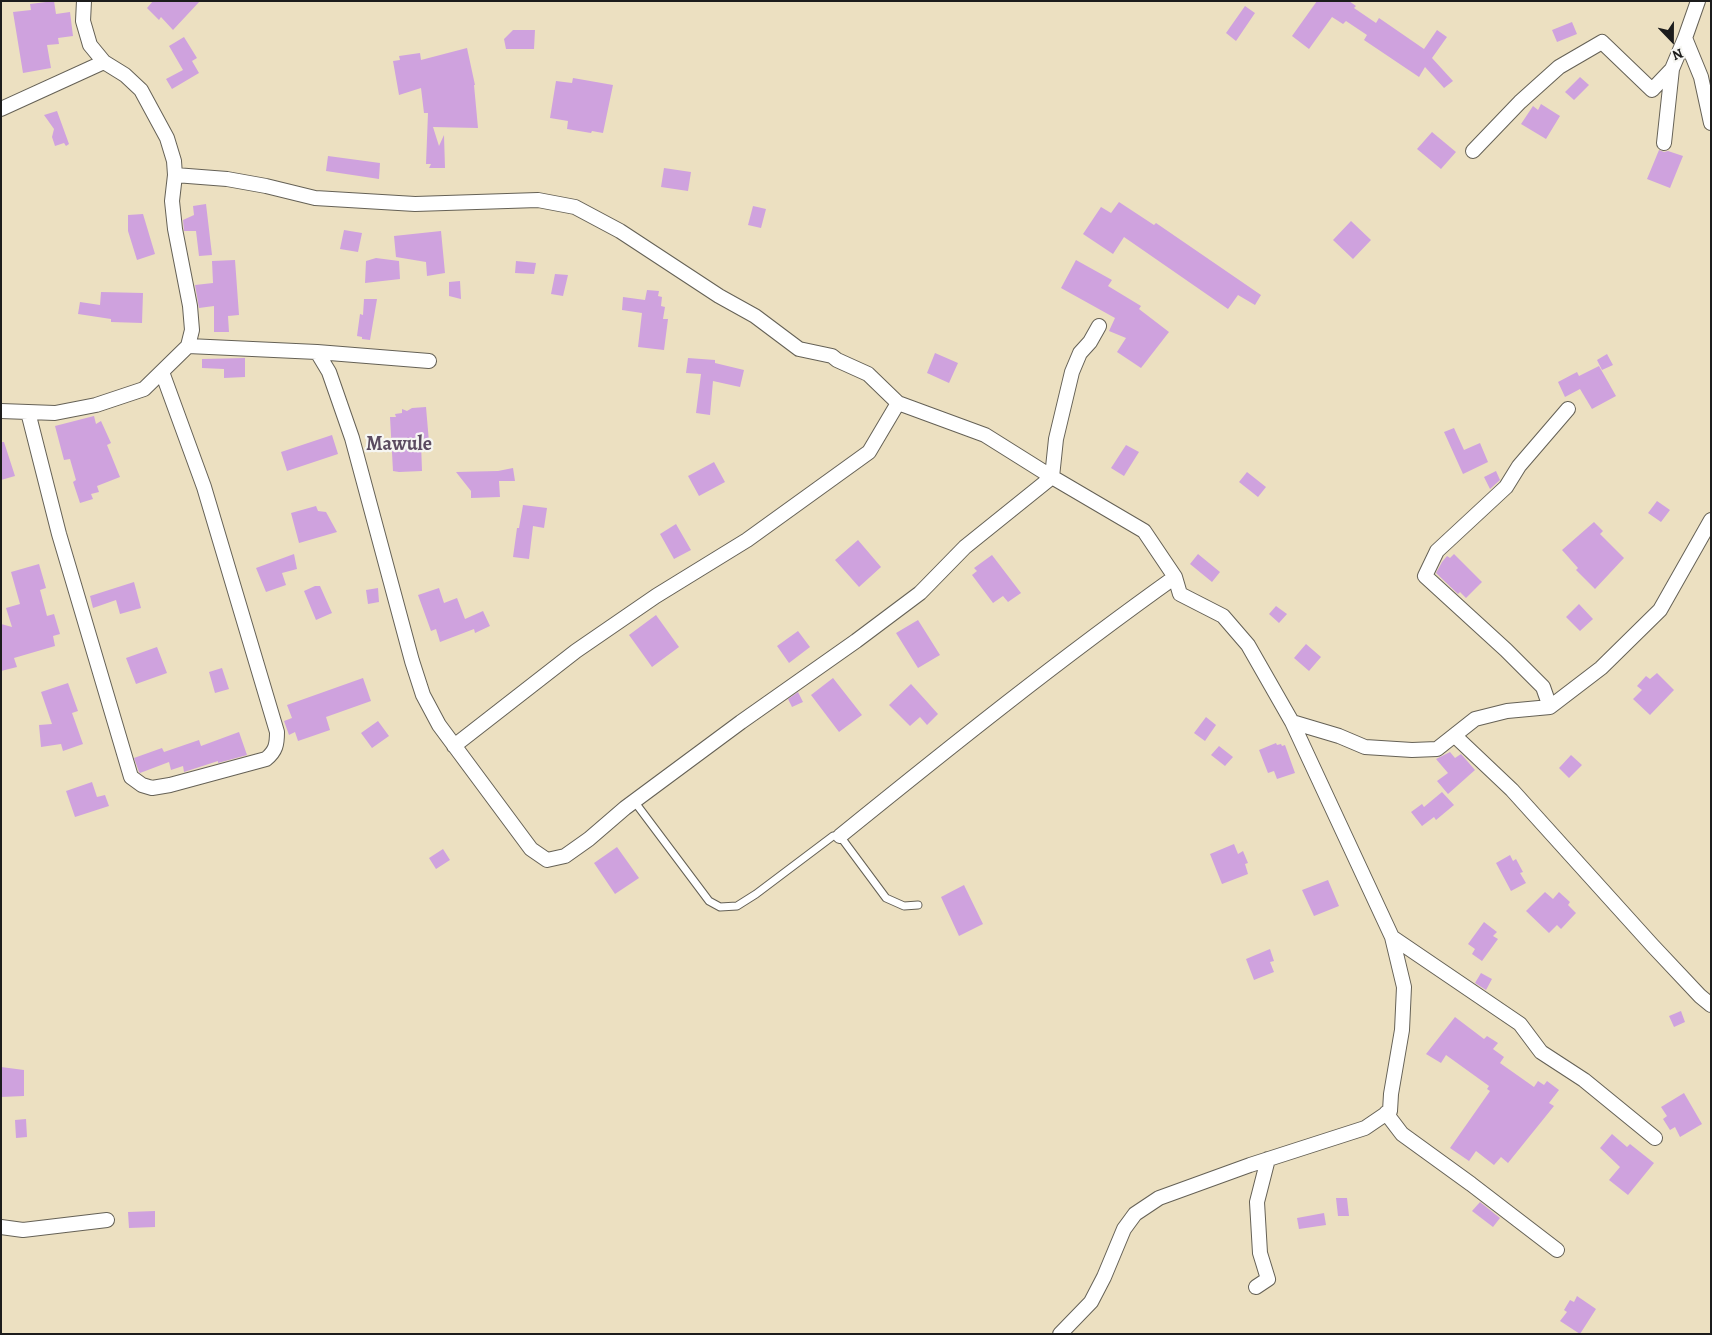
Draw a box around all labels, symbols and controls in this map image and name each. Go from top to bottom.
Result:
north arrow [1647,15,1697,65]
text: N [1670,44,1686,65]
district label: Mawule [366,433,432,457]

